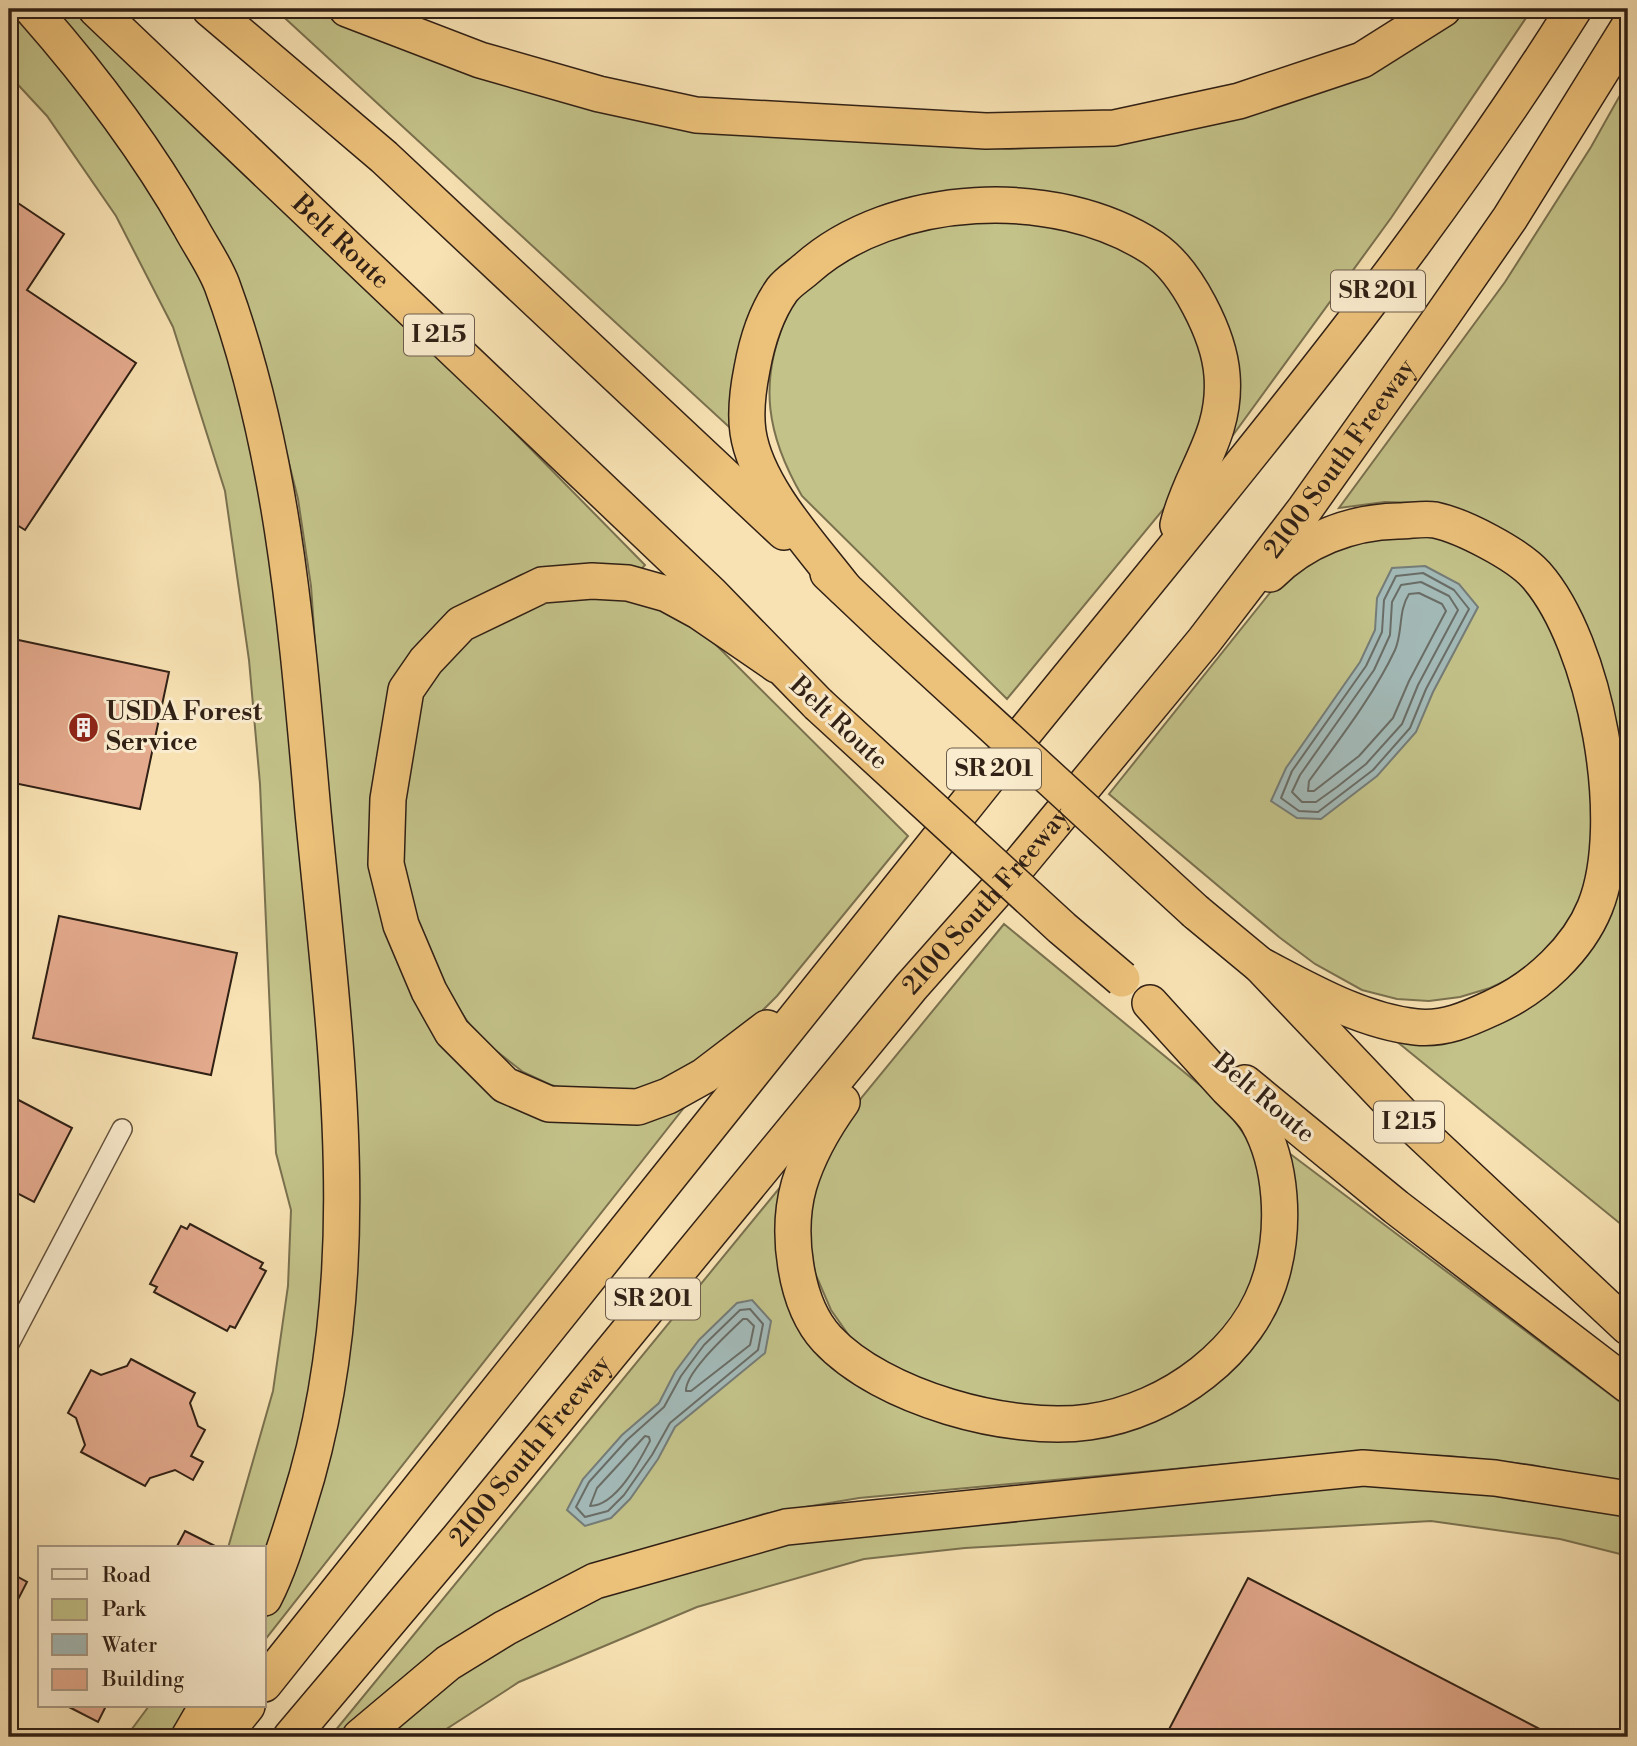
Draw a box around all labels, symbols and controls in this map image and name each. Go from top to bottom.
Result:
street label: Belt Route [285,187,397,296]
road number: SR 201 [1331,270,1425,312]
road number: I 215 [404,314,474,356]
street label: 2100 South Freeway [1257,353,1423,565]
street label: Belt Route [782,669,895,777]
place label: USDA Forest Service [106,696,263,758]
building icon: USDA Forest Service [66,710,100,744]
road number: SR 201 [947,748,1041,790]
street label: 2100 South Freeway [896,801,1076,1001]
street label: Belt Route [1206,1046,1321,1150]
road number: I 215 [1374,1102,1444,1142]
road number: SR 201 [606,1279,700,1320]
street label: 2100 South Freeway [443,1349,618,1553]
legend [38,1546,266,1708]
text: Road [102,1563,151,1589]
text: Park [102,1597,147,1623]
text: Water [101,1633,157,1659]
text: Building [101,1667,184,1693]

